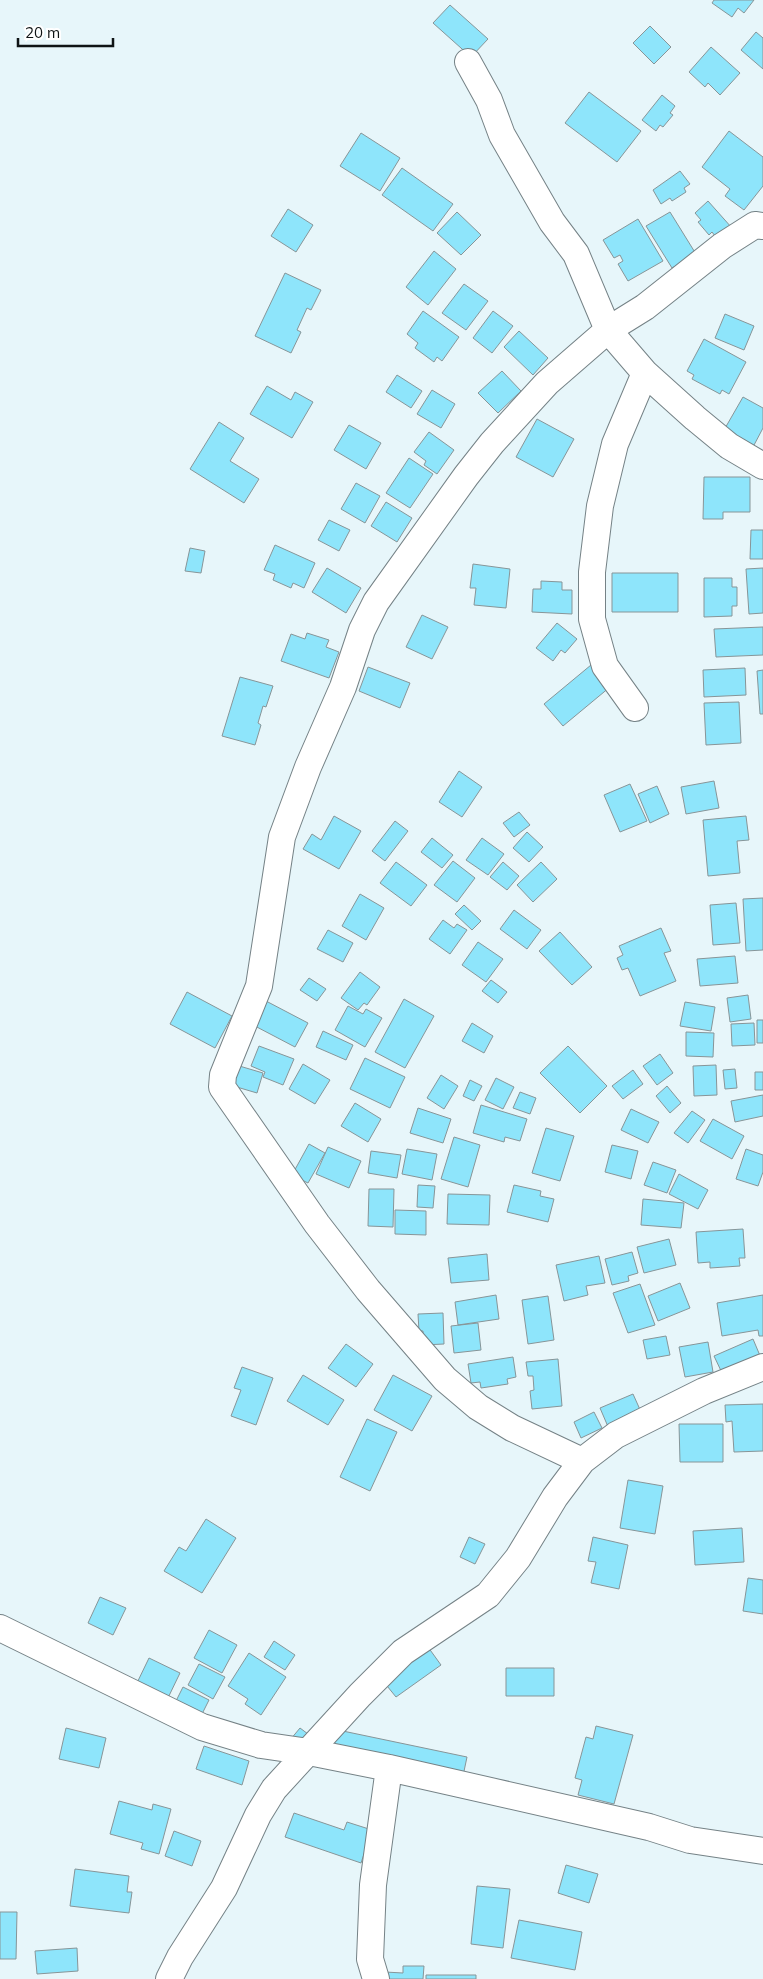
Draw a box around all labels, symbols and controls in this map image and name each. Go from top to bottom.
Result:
scale bar [18,15,112,47]
text: 20 m [25,23,60,42]

